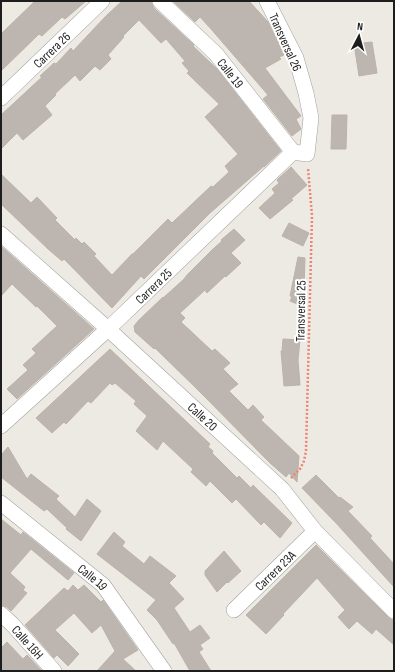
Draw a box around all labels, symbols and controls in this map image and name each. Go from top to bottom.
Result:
street label: Transversal 26 [265,11,305,74]
north arrow [339,16,379,56]
text: N [356,20,364,33]
street label: Carrera 26 [30,29,74,72]
street label: Calle 19 [213,55,247,92]
street label: Carrera 25 [132,265,176,308]
street label: Transversal 25 [292,280,310,342]
street label: Calle 20 [184,399,220,435]
street label: Carrera 23A [252,547,300,594]
street label: Calle 19 [74,561,111,594]
street label: Calle 16H [8,622,47,663]

